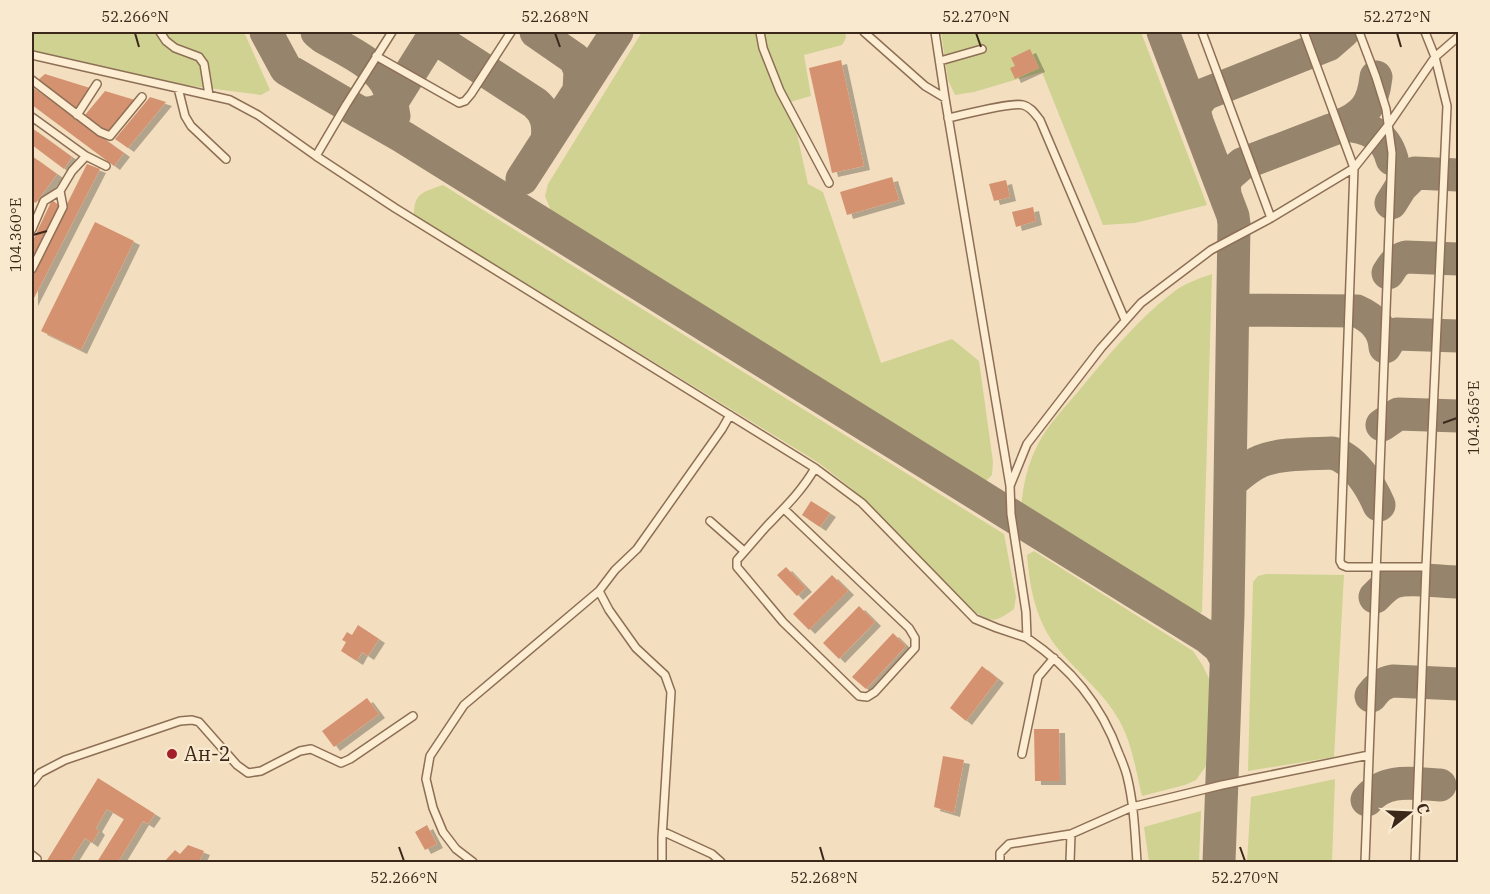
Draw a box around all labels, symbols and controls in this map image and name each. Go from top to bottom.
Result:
text: 52.266°N [101,7,169,26]
text: 52.268°N [521,7,589,26]
text: 52.270°N [942,7,1010,26]
text: 52.272°N [1363,7,1431,26]
text: 104.360°E [6,198,25,272]
text: 104.365°E [1464,381,1483,455]
place label: Ан-2 [184,740,231,767]
marker: Ан-2 [165,747,179,761]
north arrow [1379,783,1439,843]
text: С [1412,800,1434,817]
text: 52.266°N [370,868,438,887]
text: 52.268°N [790,868,858,887]
text: 52.270°N [1211,868,1279,887]

